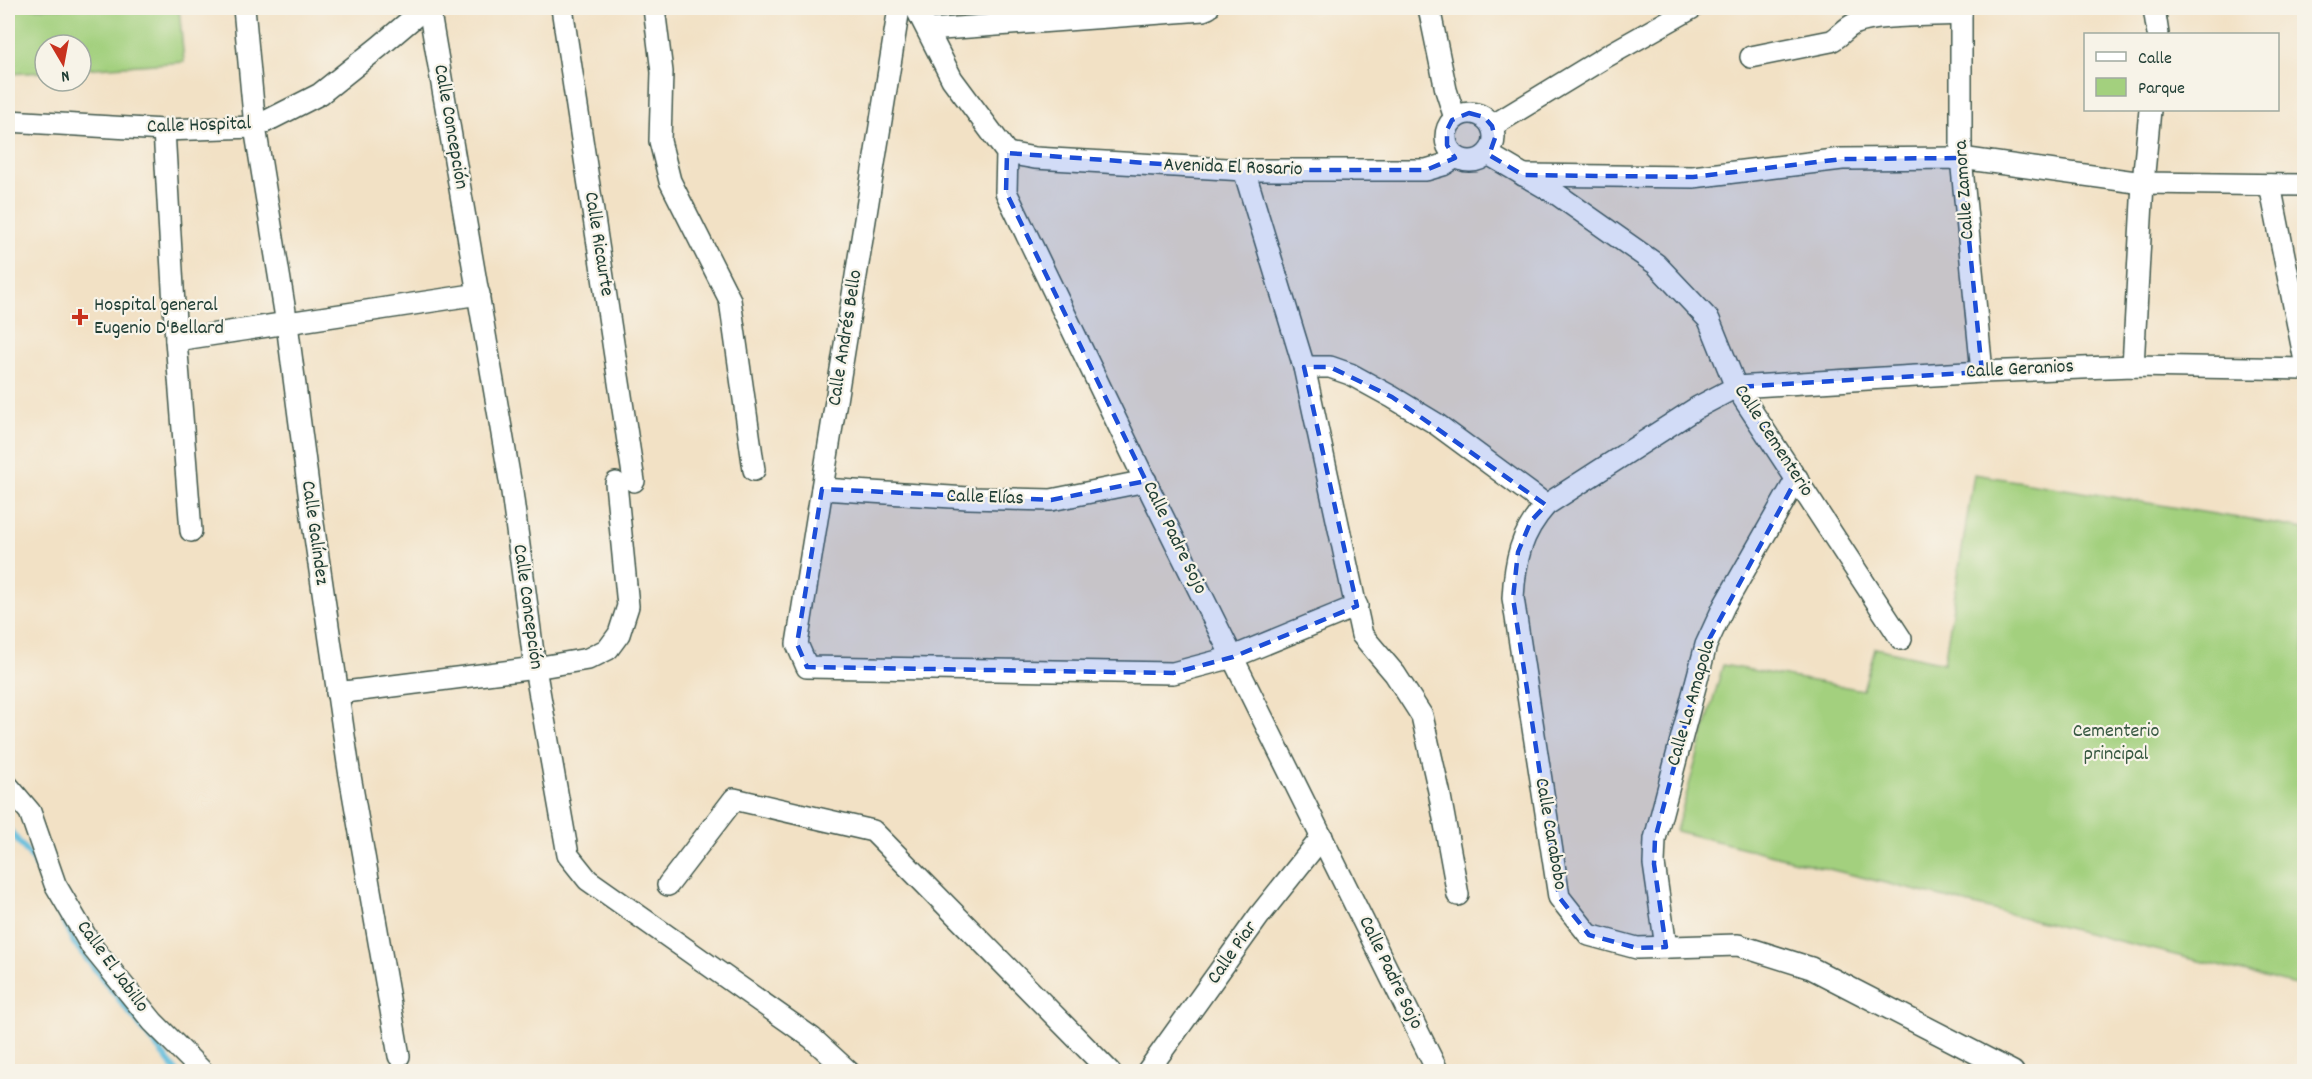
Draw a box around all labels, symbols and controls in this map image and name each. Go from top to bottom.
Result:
north arrow [33,33,93,93]
legend [2084,33,2279,111]
text: Calle [2138,47,2172,72]
street label: Calle Concepción [425,62,475,192]
text: N [59,63,71,87]
text: Parque [2138,77,2185,102]
street label: Calle Hospital [146,110,252,142]
street label: Calle Zamora [1948,139,1982,241]
street label: Avenida El Rosario [1163,152,1303,184]
street label: Calle Ricaurte [576,190,620,298]
street label: Calle Andrés Bello [821,268,871,408]
place label: Hospital general Eugenio D'Bellard [94,292,224,343]
marker: Hospital general Eugenio D'Bellard [71,308,89,326]
street label: Calle Geranios [1965,353,2075,387]
street label: Calle Cementerio [1726,379,1820,503]
street label: Calle Padre Sojo [1135,477,1214,599]
street label: Calle Galíndez [293,479,335,587]
street label: Calle Elías [946,483,1024,513]
street label: Calle Concepción [504,543,550,671]
street label: Calle La Amapola [1661,636,1724,770]
park label: Cementerio principal [2073,718,2159,769]
street label: Calle Carabobo [1526,776,1574,892]
street label: Calle Padre Sojo [1351,912,1430,1034]
street label: Calle El Jabillo [69,915,155,1019]
street label: Calle Piar [1201,915,1265,990]

